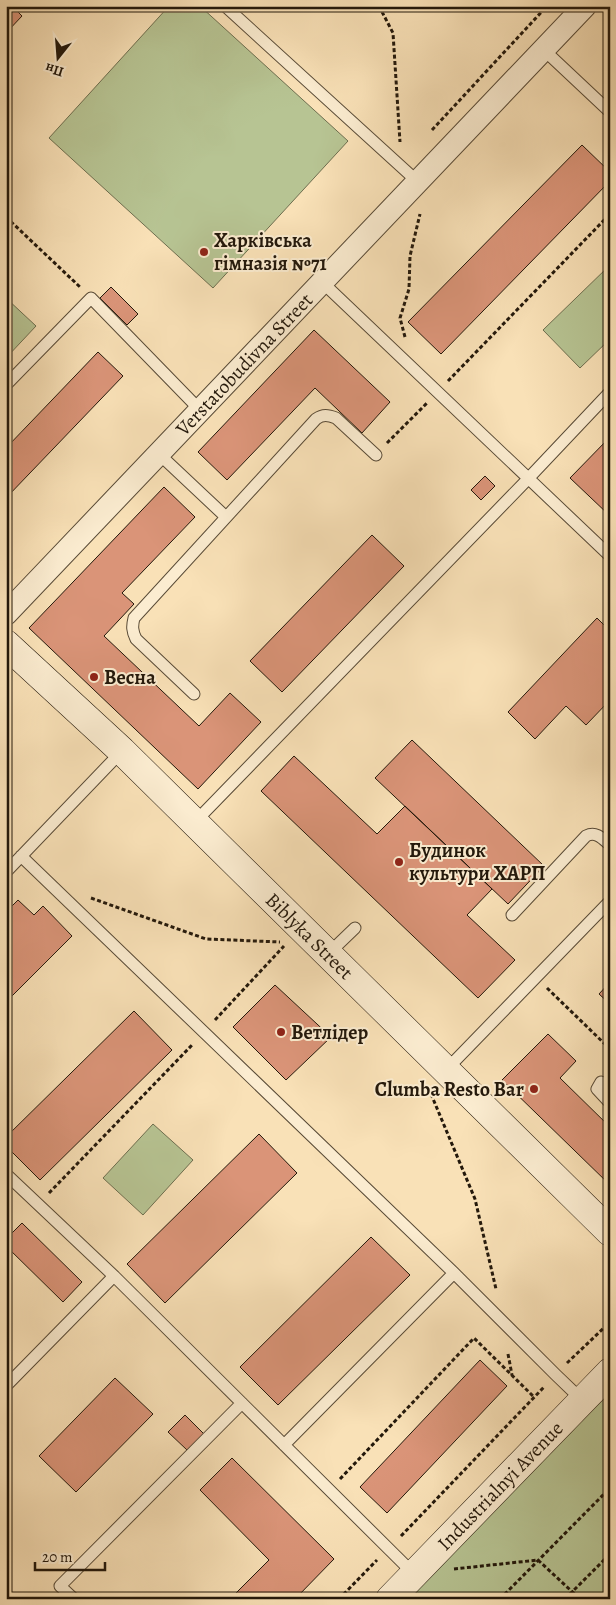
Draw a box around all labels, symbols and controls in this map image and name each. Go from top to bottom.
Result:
north arrow [32,32,82,82]
text: Пн [43,58,66,82]
place label: Харківська гімназія №71 [214,227,327,277]
marker: Харківська гімназія №71 [198,246,210,258]
street label: Verstatobudivna Street [169,287,319,443]
place label: Весна [104,664,156,691]
marker: Весна [88,671,100,683]
place label: Будинок культури ХАРП [409,837,545,887]
marker: Будинок культури ХАРП [393,856,405,868]
street label: Biblyka Street [259,887,359,986]
place label: Ветлідер [291,1019,369,1046]
marker: Ветлідер [275,1026,287,1038]
place label: Clumba Resto Bar [375,1076,524,1103]
marker: Clumba Resto Bar [528,1083,540,1095]
street label: Industrialnyi Avenue [431,1415,569,1557]
scale bar [35,1540,105,1572]
text: 20 m [42,1547,73,1567]

